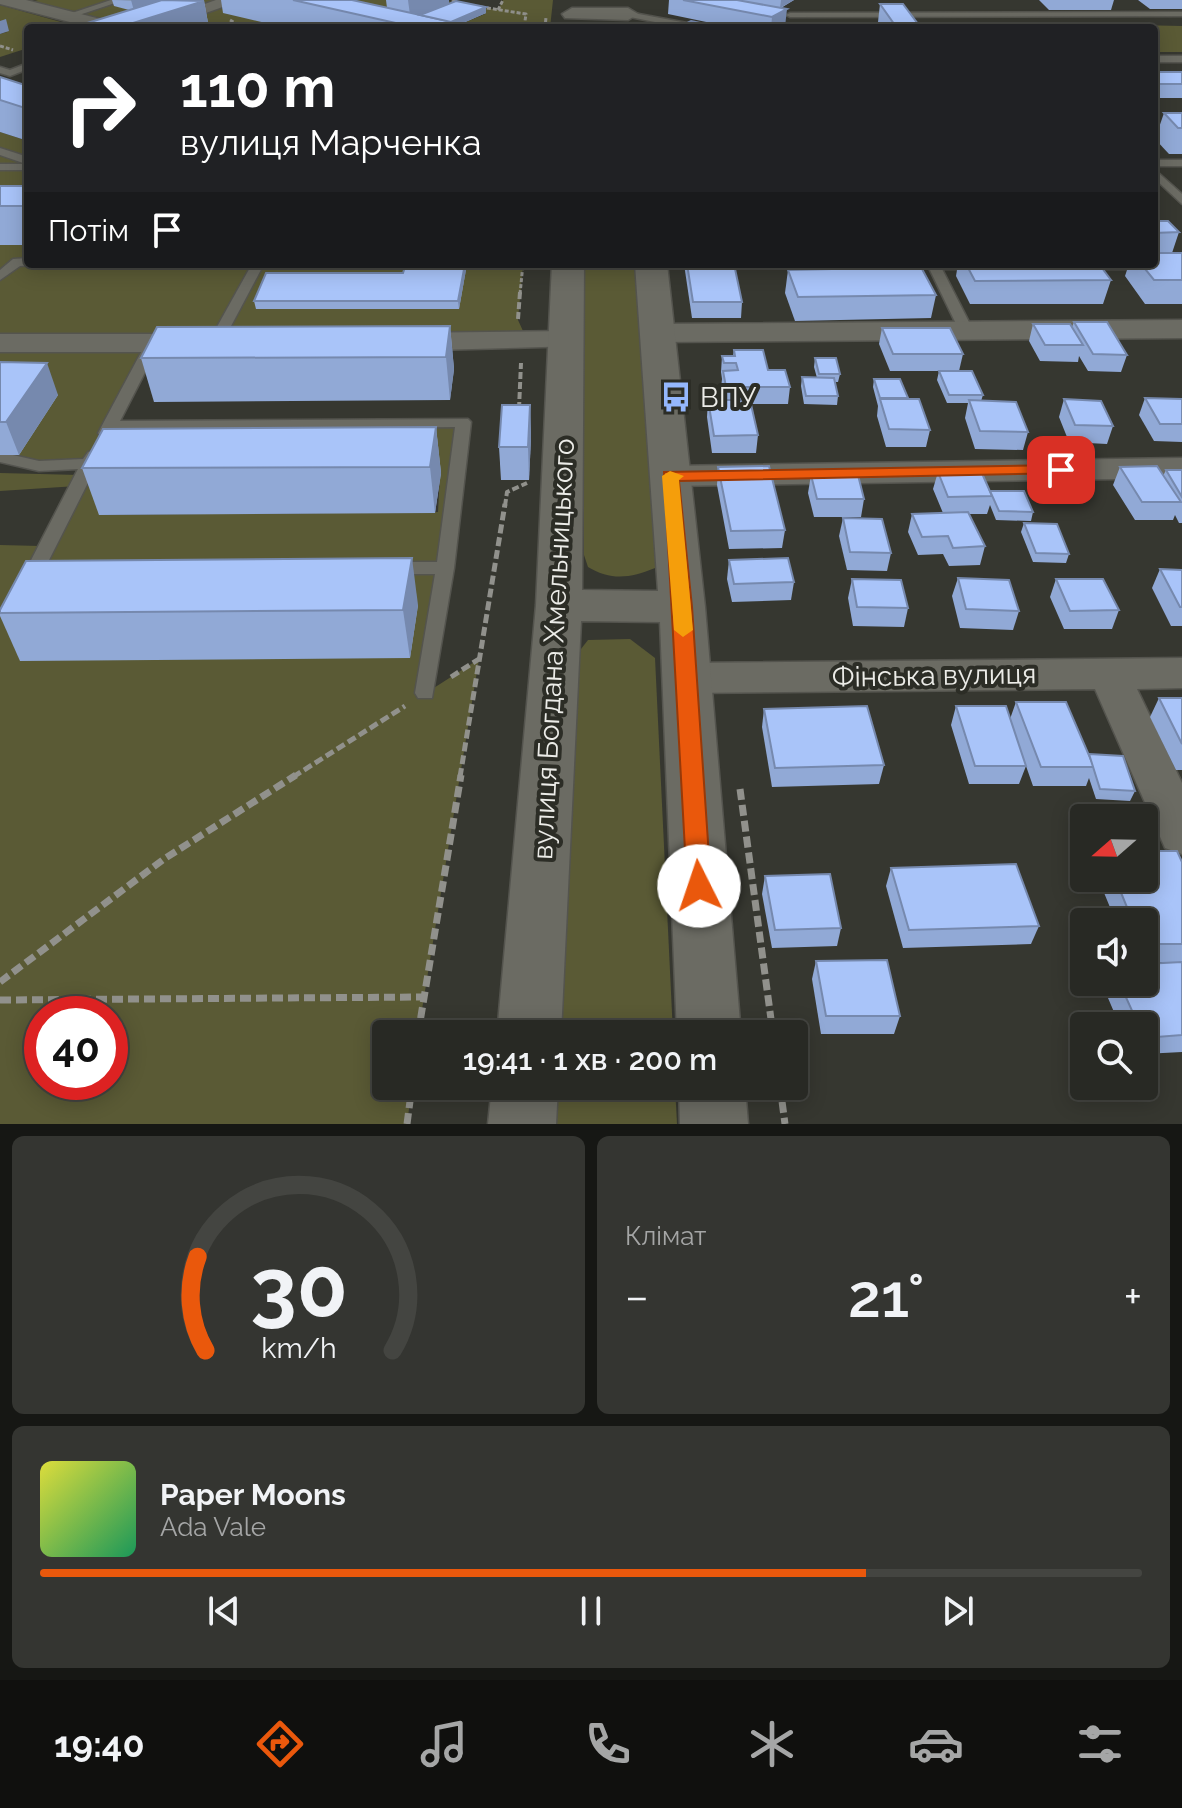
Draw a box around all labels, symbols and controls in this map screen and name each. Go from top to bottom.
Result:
text: 110 m [180,54,335,120]
icon: right [48,56,152,160]
text: вулиця Марченка [180,121,482,163]
icon: arrive [145,208,189,252]
text: Потім [48,213,129,248]
bus stop icon: ВПУ [659,380,693,414]
place label: ВПУ [700,381,757,414]
pin [1027,436,1095,504]
street label: вулиця Богдана Хмельницького [526,438,581,860]
icon: arrive [1039,448,1083,492]
street label: Фінська вулиця [831,657,1037,694]
north arrow [1070,804,1158,892]
map controls [1070,804,1158,1100]
position arrow [657,844,741,928]
button: sound [1070,908,1158,996]
speed limit sign: 40 [24,996,128,1100]
button: search [1070,1012,1158,1100]
text: 19:41 · 1 хв · 200 m [463,1042,717,1077]
text: Клімат [625,1221,707,1251]
text: 30 [250,1239,347,1336]
text: 21° [848,1261,925,1331]
text: − [625,1271,649,1322]
text: + [1124,1271,1142,1322]
text: km/h [261,1331,336,1365]
text: Paper Moons [160,1477,346,1512]
text: Ada Vale [160,1512,266,1542]
icon: previous [202,1589,246,1633]
icon: pause [569,1589,613,1633]
icon: next [936,1589,980,1633]
icon: directions [252,1716,308,1772]
icon: music [416,1716,472,1772]
icon: phone [580,1716,636,1772]
icon: climate [744,1716,800,1772]
icon: car [908,1716,964,1772]
icon: filters [1072,1716,1128,1772]
text: 19:40 [54,1723,145,1765]

